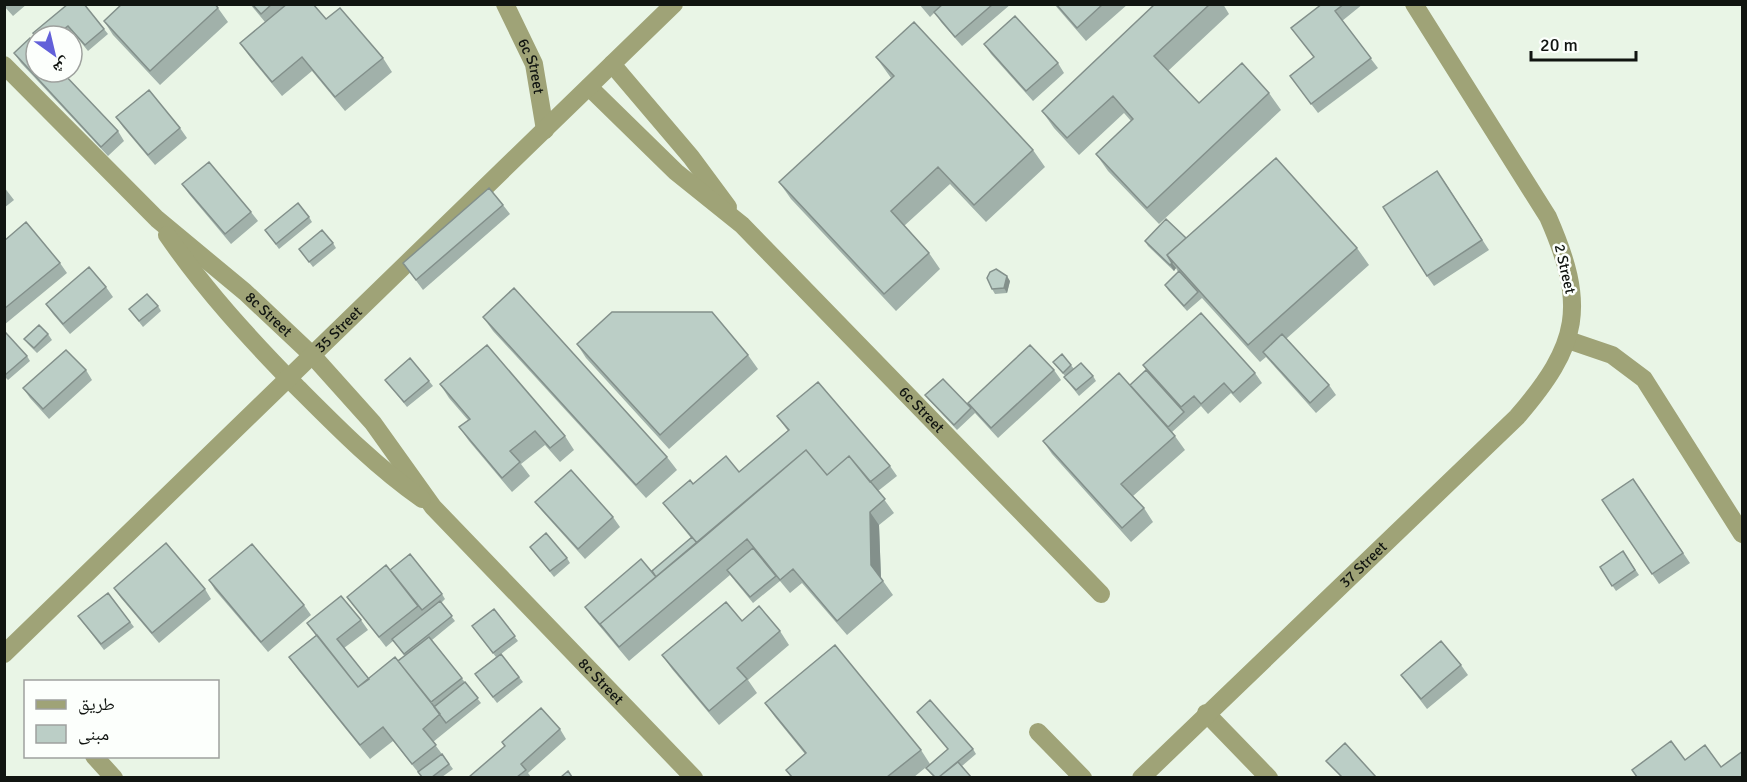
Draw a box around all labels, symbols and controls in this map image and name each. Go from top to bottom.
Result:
north arrow [24,24,84,84]
scale bar [1531,24,1636,62]
text: 20 m [1540,34,1578,56]
street label: 6c Street [514,35,548,95]
text: ش [49,53,74,79]
street label: 2 Street [1551,242,1579,296]
street label: 8c Street [242,288,296,341]
street label: 35 Street [311,303,366,356]
street label: 6c Street [895,383,948,437]
street label: 37 Street [1336,538,1391,591]
street label: 8c Street [574,654,627,708]
legend [24,680,219,758]
text: طريق [78,693,115,715]
text: مبنى [78,723,109,745]

